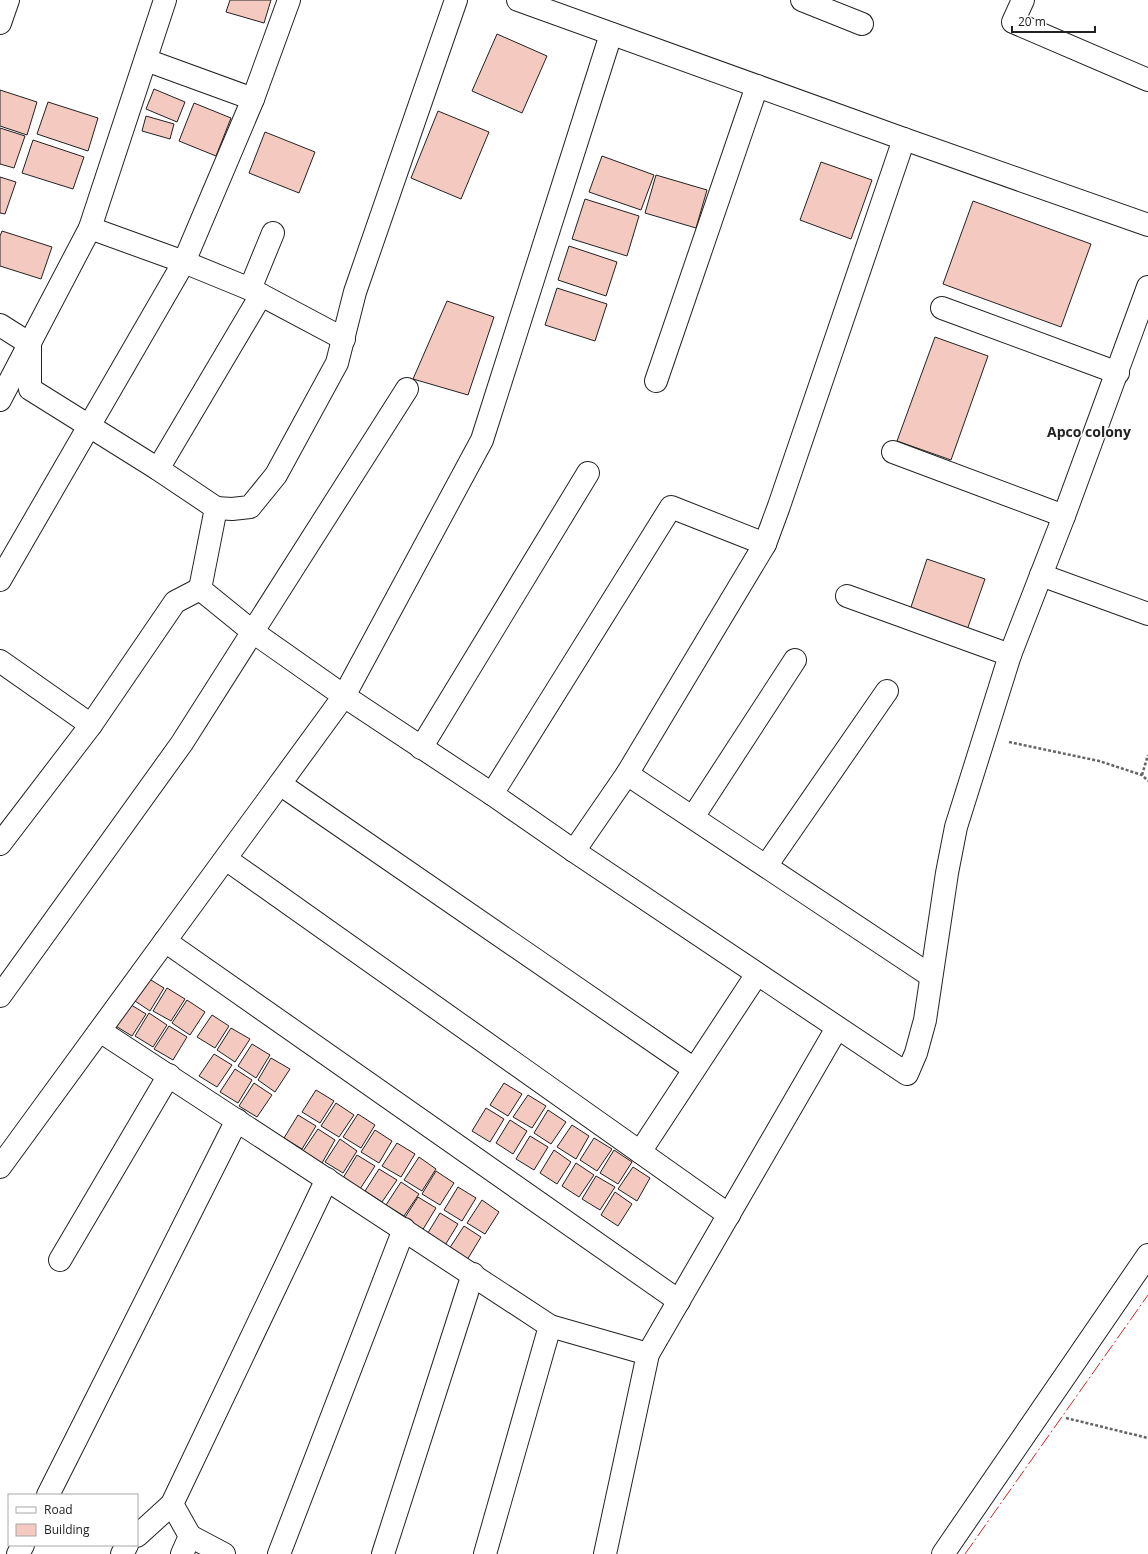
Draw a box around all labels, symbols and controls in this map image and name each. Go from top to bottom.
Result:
scale bar [1012,8,1095,34]
text: 20 m [1018,13,1046,30]
district label: Apco colony [1047,422,1131,441]
legend [8,1494,138,1546]
text: Road [44,1501,73,1518]
text: Building [44,1521,90,1538]

